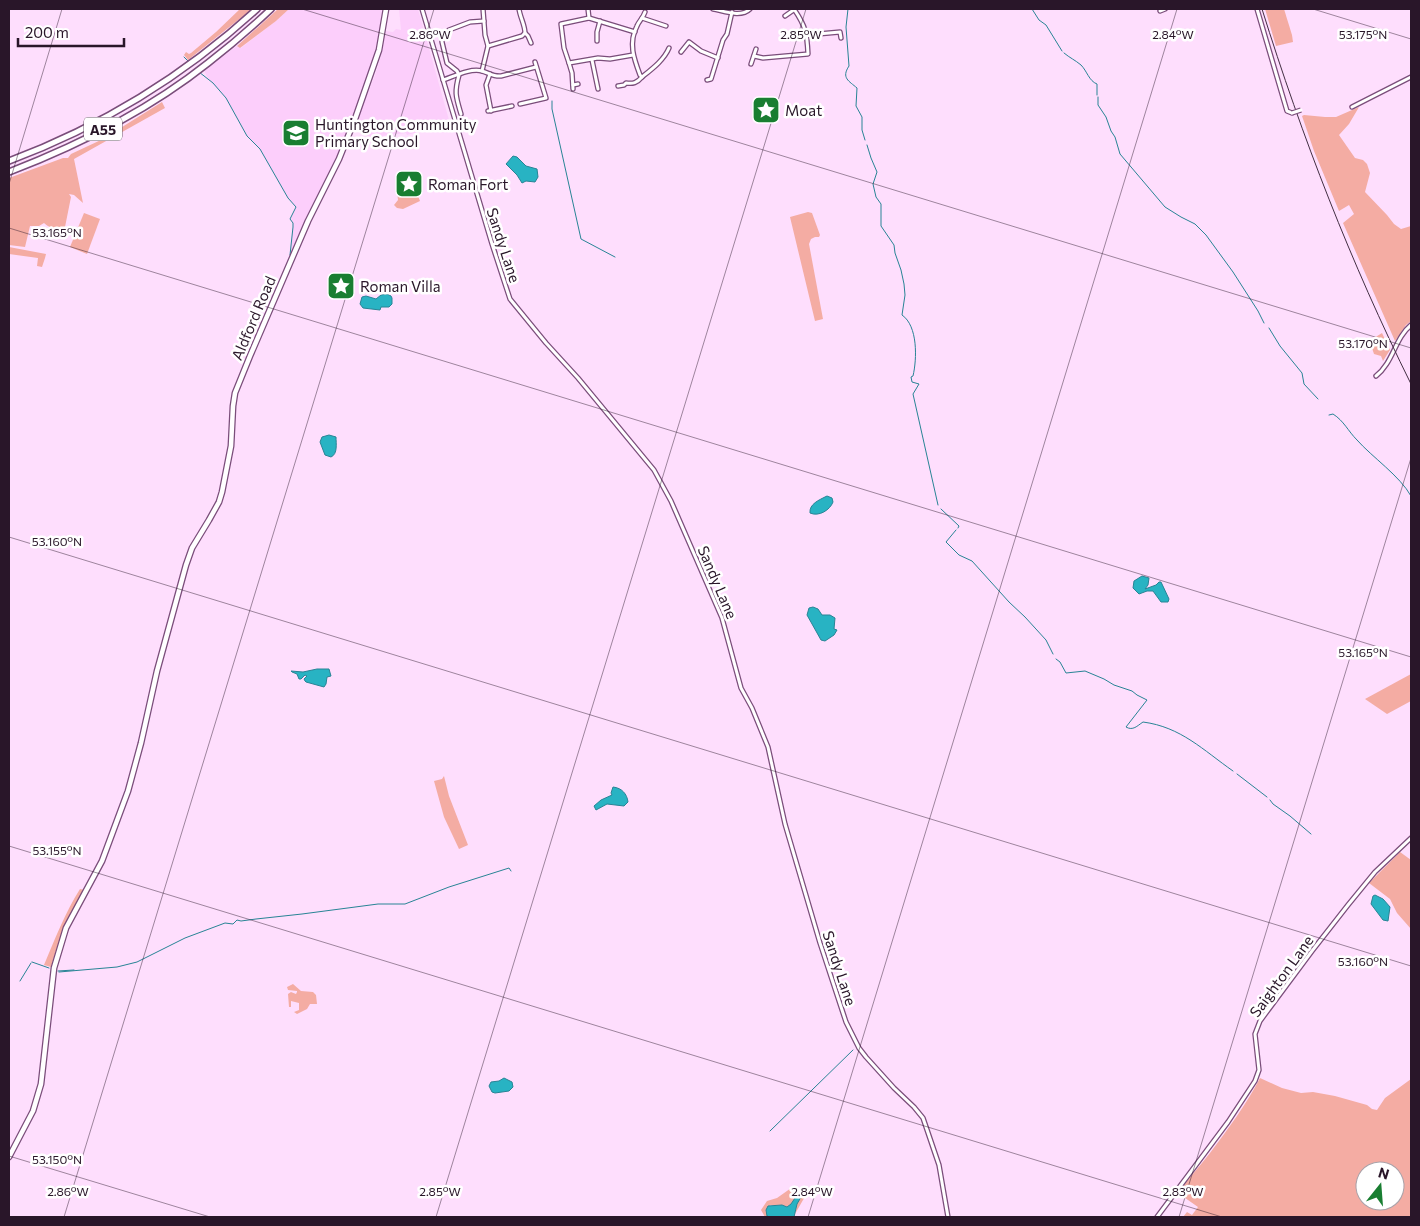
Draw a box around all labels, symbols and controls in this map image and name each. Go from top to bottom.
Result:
scale bar [18,15,124,47]
text: 200 m [25,23,69,41]
text: 2.86°W [409,27,451,41]
text: 2.85°W [780,27,822,41]
text: 2.84°W [1152,27,1194,41]
text: 53.175°N [1339,27,1387,41]
place icon: Moat [751,95,781,125]
place label: Moat [785,101,822,119]
place label: Huntington Community Primary School [315,115,477,150]
road number: A55 [84,118,122,140]
school or university icon: Huntington Community Primary School [281,118,311,148]
place icon: Roman Fort [394,169,424,199]
place label: Roman Fort [428,175,508,193]
street label: Sandy Lane [483,205,525,285]
text: 53.165°N [32,225,82,239]
place icon: Roman Villa [326,271,356,301]
street label: Aldford Road [227,273,279,363]
place label: Roman Villa [360,277,441,295]
text: 53.170°N [1338,336,1388,350]
text: 53.160°N [32,534,82,548]
street label: Sandy Lane [695,543,741,621]
text: 53.165°N [1338,645,1388,659]
text: 53.155°N [32,843,82,857]
street label: Sandy Lane [819,928,861,1008]
street label: Saighton Lane [1245,932,1317,1020]
text: 53.160°N [1338,954,1388,968]
text: 53.150°N [32,1152,82,1166]
north arrow [1355,1161,1405,1211]
text: N [1376,1163,1391,1183]
text: 2.86°W [47,1184,89,1198]
text: 2.85°W [419,1184,461,1198]
text: 2.84°W [791,1184,833,1198]
text: 2.83°W [1162,1184,1204,1198]

